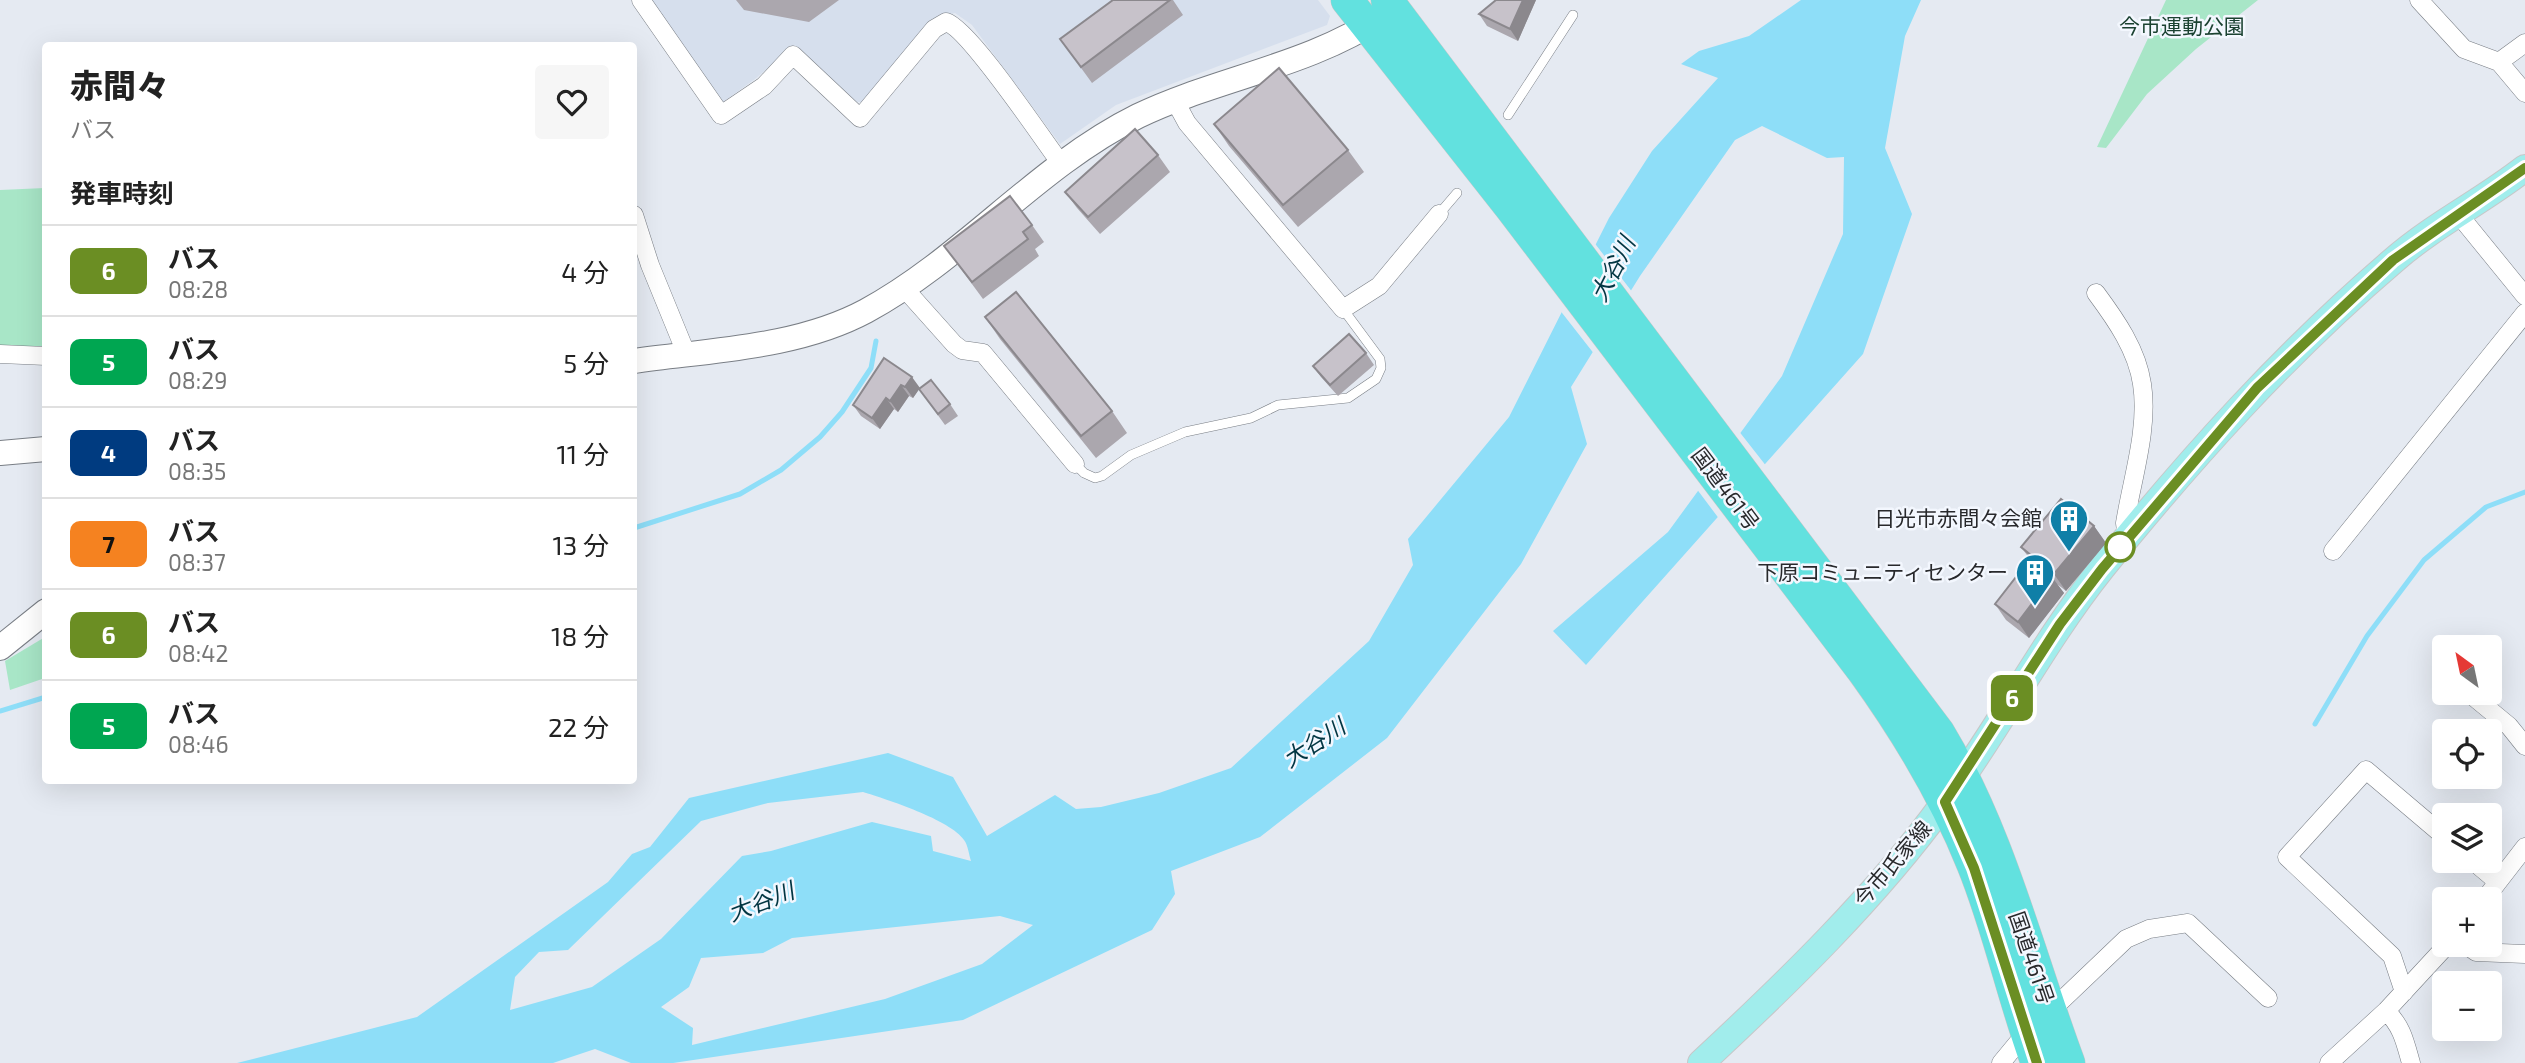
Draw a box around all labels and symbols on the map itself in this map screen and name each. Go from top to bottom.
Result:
park label: 今市運動公園 [2119,13,2245,38]
water label: 大谷川 [1584,229,1642,306]
street label: 国道461号 [1687,442,1765,534]
building icon: 日光市赤間々会館 [2048,498,2090,553]
place label: 日光市赤間々会館 [1874,505,2042,530]
unlabelled marker [2105,532,2135,562]
building icon: 下原コミュニティセンター [2014,552,2056,607]
place label: 下原コミュニティセンター [1757,559,2008,584]
north arrow [2432,635,2502,705]
line badge: 6 [1989,675,2035,721]
water label: 大谷川 [1277,710,1353,773]
street label: 今市氏家線 [1848,815,1936,911]
water label: 大谷川 [723,875,801,927]
street label: 国道461号 [2005,908,2060,1007]

